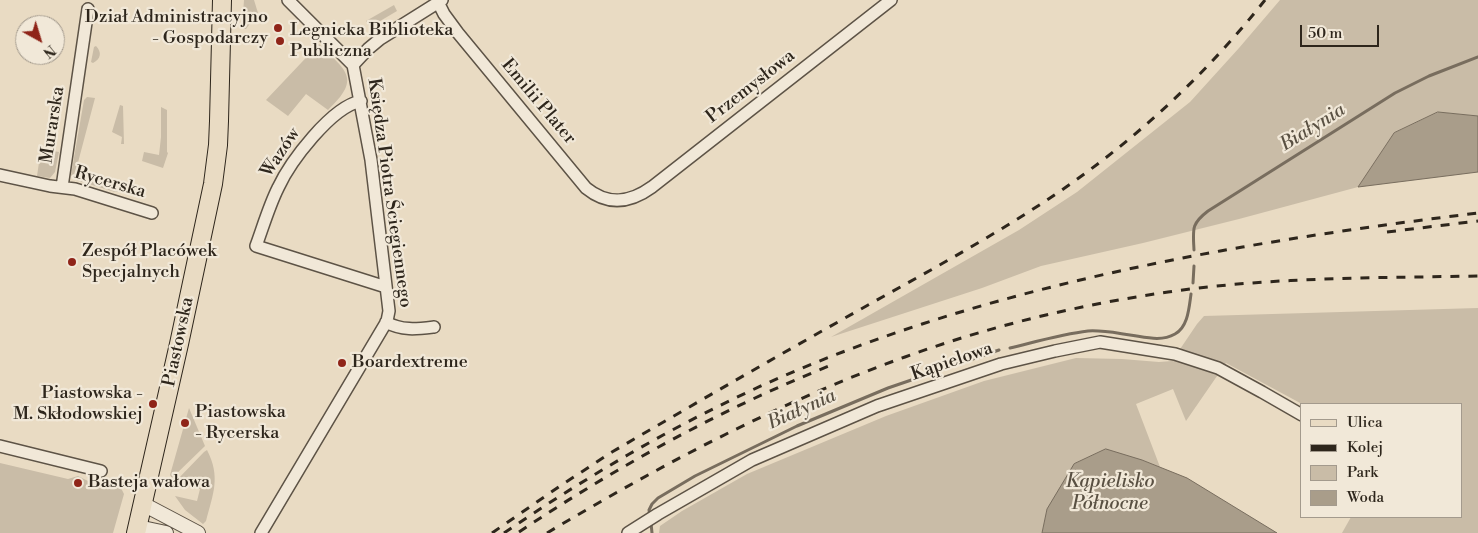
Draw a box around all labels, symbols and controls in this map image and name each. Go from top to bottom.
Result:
place label: Dział Administracyjno - Gospodarczy [85,7,268,50]
north arrow [15,15,65,65]
scale bar [1303,15,1382,47]
place label: Legnicka Biblioteka Publiczna [290,20,453,62]
marker: Dział Administracyjno - Gospodarczy [272,22,284,34]
text: 50 m [1308,24,1342,43]
marker: Legnicka Biblioteka Publiczna [274,35,286,47]
text: N [39,40,59,61]
street label: Przemysłowa [702,46,800,128]
street label: Emilii Plater [496,55,580,149]
street label: Księdza Piotra Ściegiennego [362,77,416,309]
street label: Murarska [36,85,70,165]
water label: Białynia [1276,99,1350,157]
street label: Wazów [257,124,305,182]
street label: Rycerska [72,162,148,204]
place label: Zespół Placówek Specjalnych [82,241,217,284]
marker: Zespół Placówek Specjalnych [66,256,78,268]
street label: Piastowska [159,295,199,389]
street label: Kąpielowa [908,338,996,386]
place label: Boardextreme [352,352,468,374]
marker: Boardextreme [336,357,348,369]
place label: Piastowska - M. Skłodowskiej [13,383,143,426]
water label: Białynia [764,385,840,435]
marker: Piastowska - M. Skłodowskiej [147,398,159,410]
place label: Piastowska - Rycerska [195,402,286,444]
legend [1300,403,1463,518]
text: Ulica [1347,413,1383,432]
marker: Piastowska - Rycerska [179,417,191,429]
text: Kolej [1347,438,1383,457]
text: Park [1347,463,1378,482]
water label: Kąpielisko Północne [1065,471,1155,515]
place label: Basteja wałowa [88,472,210,494]
marker: Basteja wałowa [72,477,84,489]
text: Woda [1347,488,1384,507]

